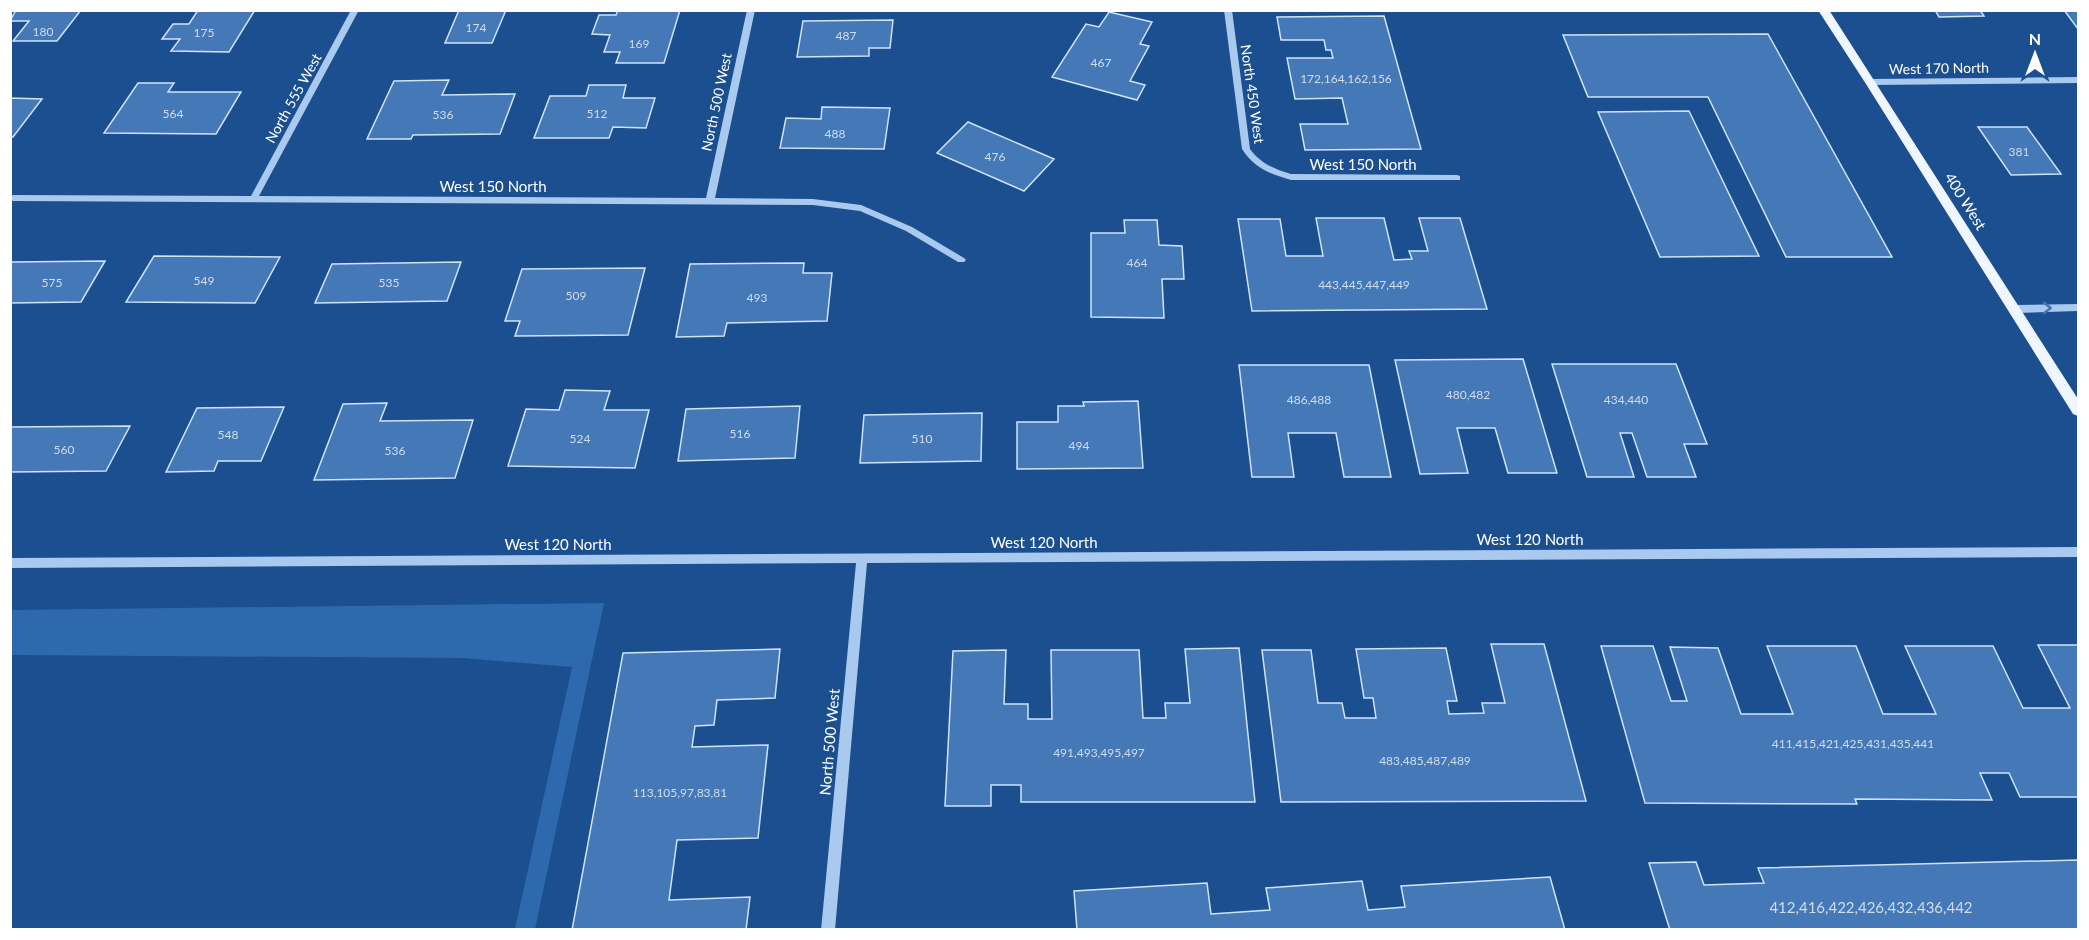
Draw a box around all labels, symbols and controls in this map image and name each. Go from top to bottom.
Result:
house number: 174 [466,20,486,35]
house number: 180 [33,24,53,39]
north arrow [2005,24,2065,84]
house number: 175 [194,25,214,40]
house number: 487 [836,28,856,43]
text: N [2029,29,2041,48]
house number: 169 [629,36,649,51]
street label: North 450 West [1238,43,1268,145]
street label: North 555 West [261,50,325,146]
street label: North 500 West [697,51,735,153]
house number: 467 [1091,55,1111,70]
street label: West 170 North [1889,59,1989,77]
house number: 172,164,162,156 [1300,71,1392,86]
house number: 564 [163,106,183,121]
house number: 512 [587,106,607,121]
house number: 536 [433,107,453,122]
house number: 488 [825,126,845,141]
house number: 381 [2009,144,2029,159]
house number: 476 [985,149,1005,164]
street label: West 150 North [1309,155,1417,173]
street label: 400 West [1941,169,1991,234]
street label: West 150 North [439,177,547,195]
house number: 464 [1127,255,1147,270]
house number: 549 [194,273,214,288]
house number: 575 [42,275,62,290]
house number: 535 [379,275,399,290]
house number: 443,445,447,449 [1318,277,1410,292]
house number: 509 [566,288,586,303]
house number: 493 [747,290,767,305]
one-way arrow [2042,302,2051,315]
house number: 480,482 [1446,387,1490,402]
house number: 486,488 [1287,392,1331,407]
house number: 434,440 [1604,392,1648,407]
house number: 516 [730,426,750,441]
house number: 548 [218,427,238,442]
house number: 524 [570,431,590,446]
house number: 510 [912,431,932,446]
house number: 494 [1069,438,1089,453]
house number: 560 [54,442,74,457]
house number: 536 [385,443,405,458]
street label: West 120 North [1476,530,1584,548]
street label: West 120 North [990,533,1098,551]
street label: West 120 North [504,535,612,553]
street label: North 500 West [815,687,843,796]
house number: 411,415,421,425,431,435,441 [1772,736,1934,751]
house number: 491,493,495,497 [1053,745,1145,760]
house number: 483,485,487,489 [1379,753,1471,768]
house number: 113,105,97,83,81 [633,785,727,800]
house number: 412,416,422,426,432,436,442 [1769,898,1973,916]

